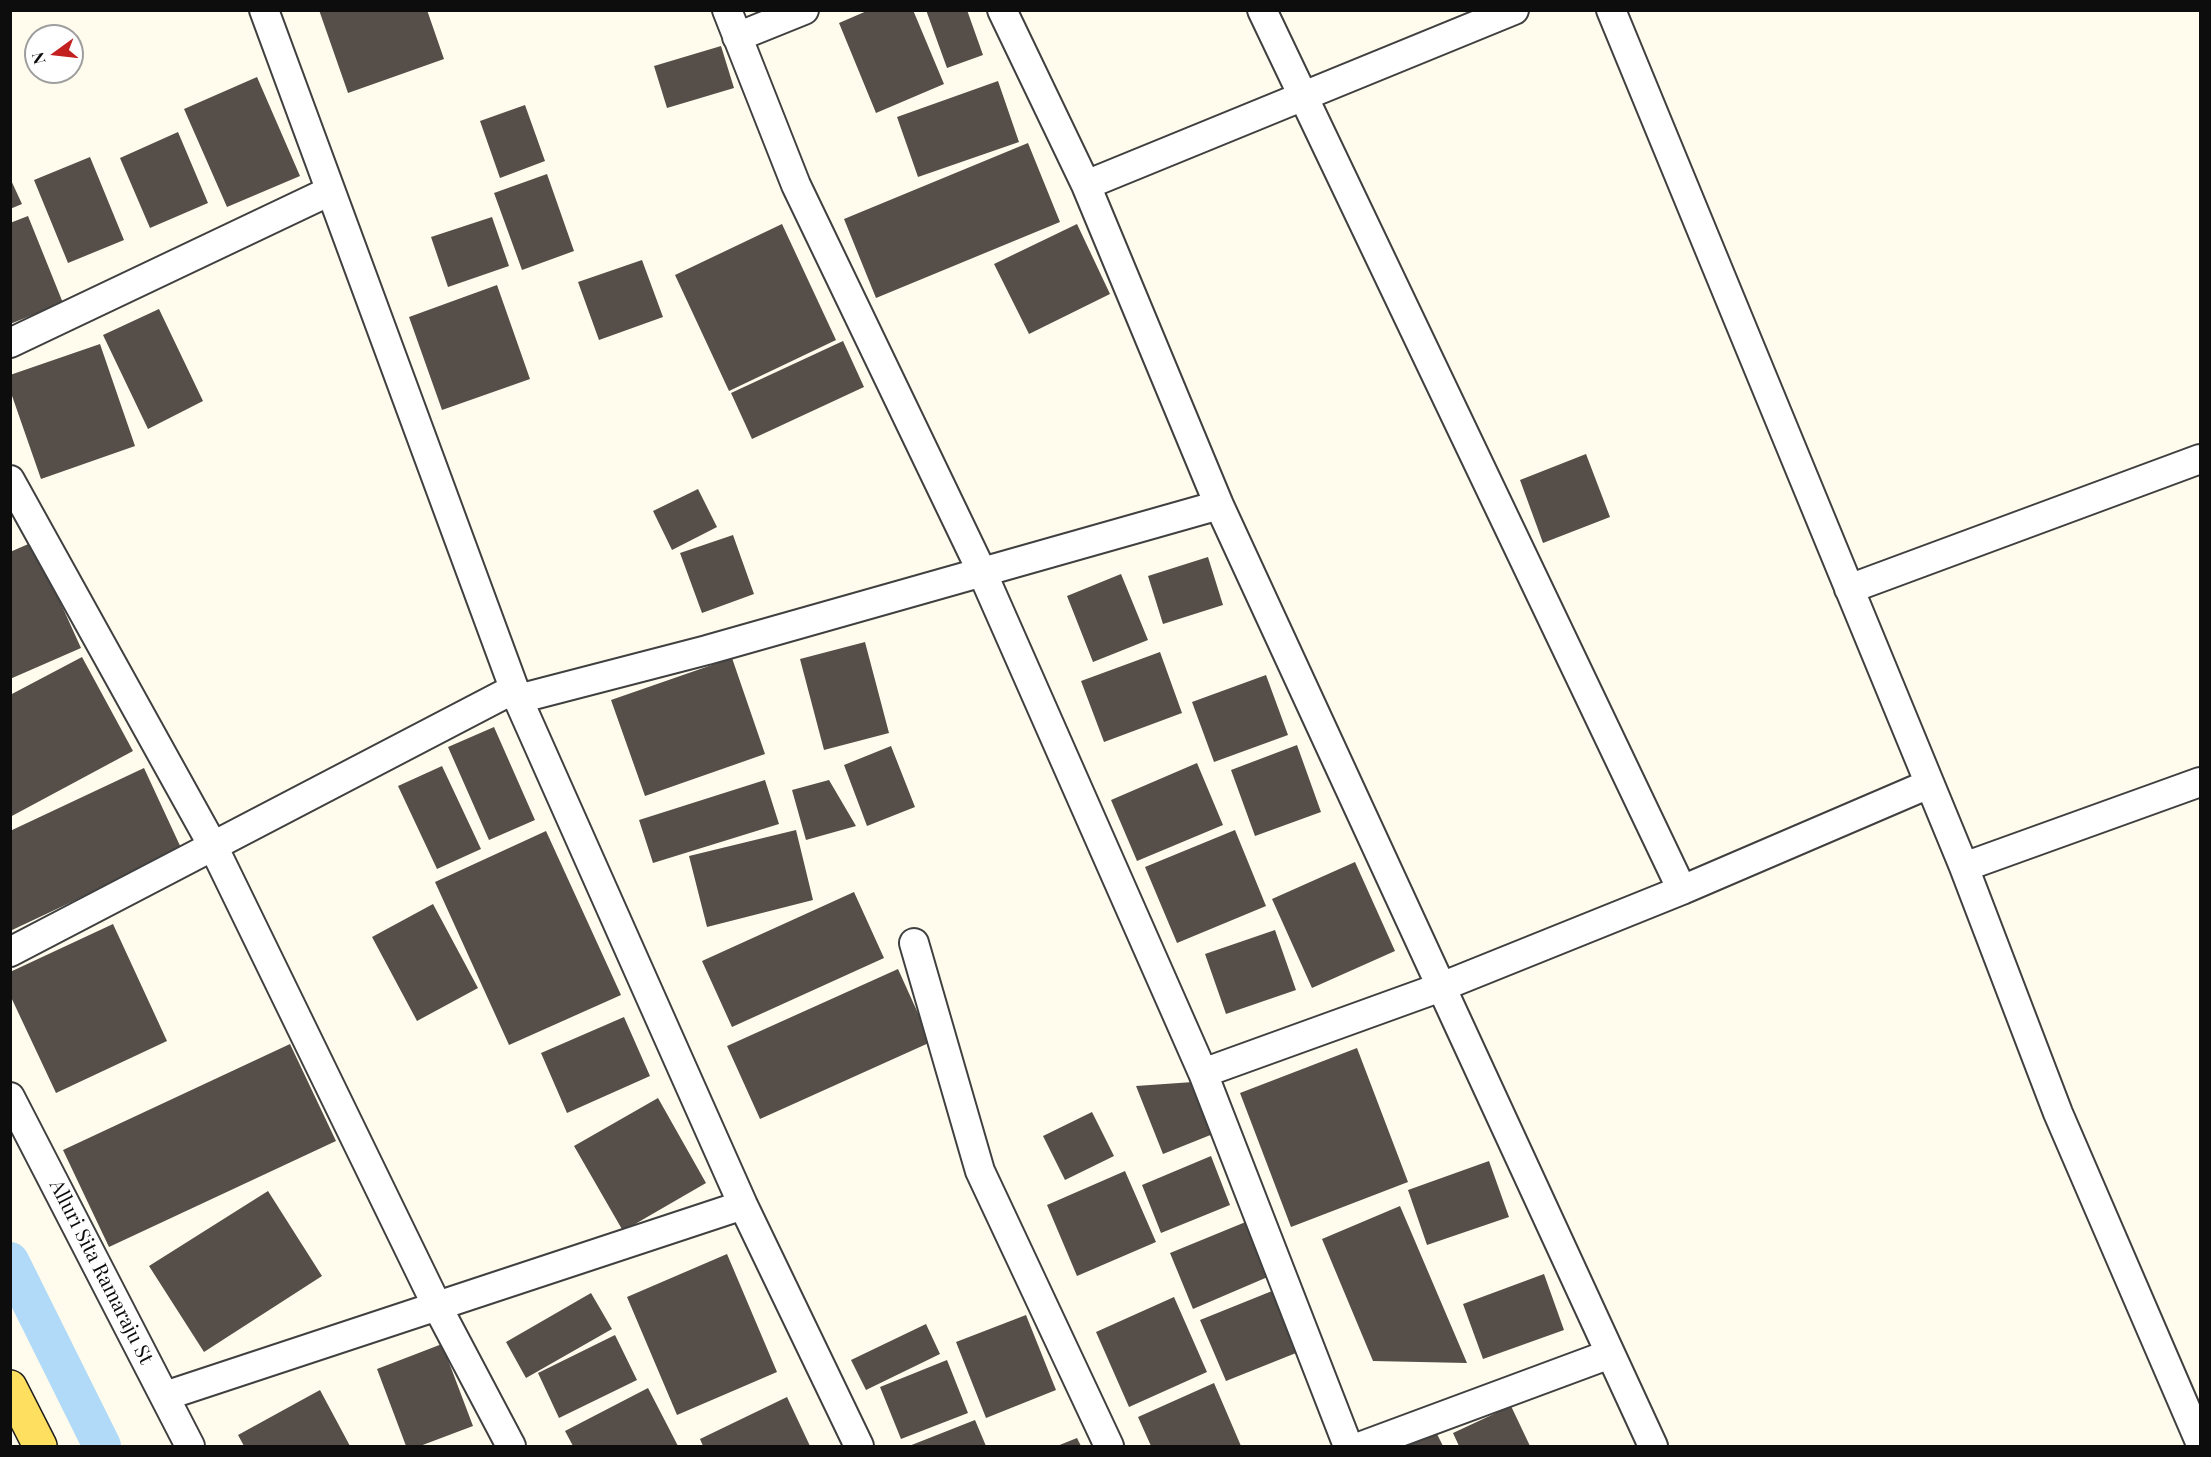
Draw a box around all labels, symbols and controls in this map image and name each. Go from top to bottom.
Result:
north arrow [24,24,84,84]
text: N [26,50,50,67]
street label: Alluri Sita Ramaraju St [44,1176,158,1368]

